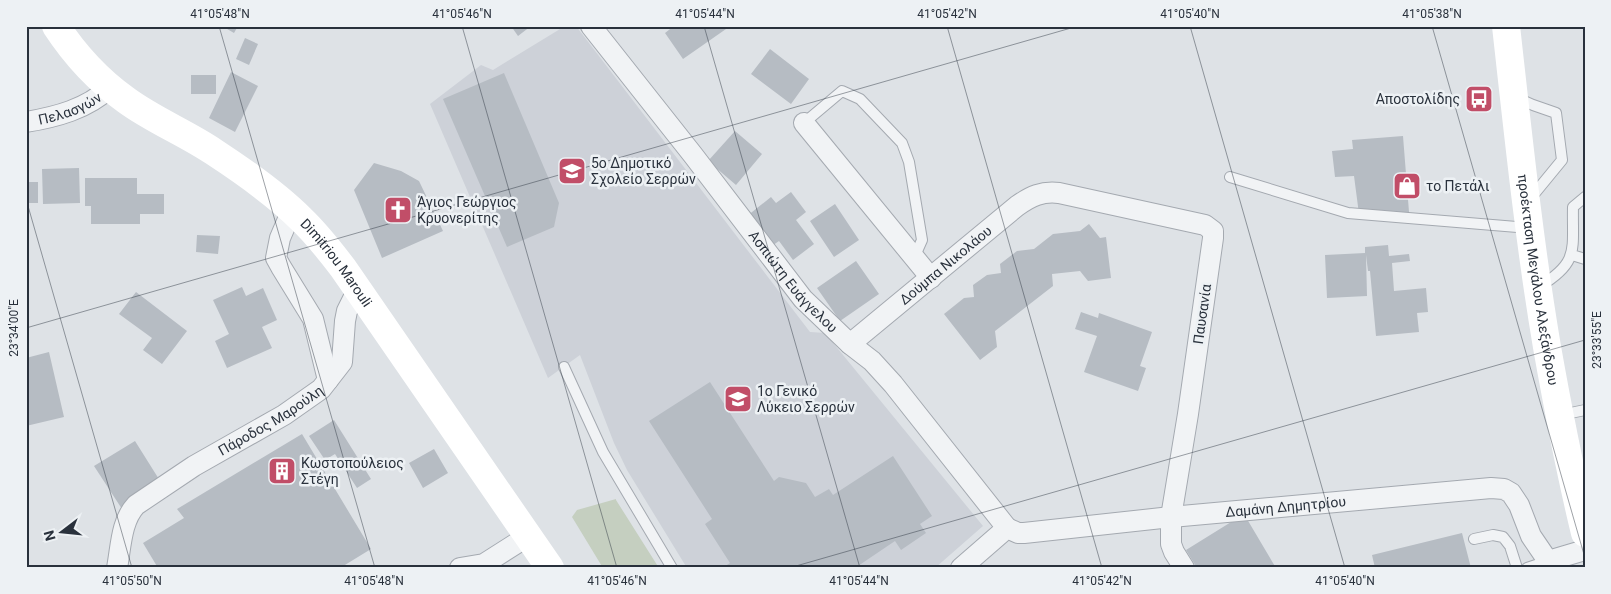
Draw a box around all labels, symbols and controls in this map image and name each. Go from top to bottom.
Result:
text: 41°05'48"N [190,7,250,21]
text: 41°05'46"N [432,7,492,21]
text: 41°05'44"N [675,7,735,21]
text: 41°05'42"N [917,7,977,21]
text: 41°05'40"N [1160,7,1220,21]
text: 41°05'38"N [1402,7,1462,21]
bus stop icon: Αποστολίδης [1464,84,1494,114]
street label: Πελασγών [37,89,105,128]
place label: Αποστολίδης [1376,91,1460,107]
place label: 5ο Δημοτικό Σχολείο Σερρών [591,155,696,187]
school or university icon: 5ο Δημοτικό Σχολείο Σερρών [557,156,587,186]
shop icon: το Πετάλι [1392,171,1422,201]
street label: προέκταση Μεγάλου Αλεξάνδρου [1515,174,1562,387]
place label: το Πετάλι [1426,178,1490,194]
place label: Άγιος Γεώργιος Κρυονερίτης [417,194,517,226]
church icon: Άγιος Γεώργιος Κρυονερίτης [383,195,413,225]
street label: Dimitriou Marouli [297,215,375,310]
street label: Δούμπα Νικολάου [896,222,995,308]
street label: Ασπιώτη Ευάγγελου [746,227,841,336]
street label: Παυσανία [1190,283,1214,345]
text: 23°34'00"E [7,299,21,357]
text: 23°33'55"E [1590,311,1604,369]
street label: Πάροδος Μαρούλη [215,382,326,459]
place label: 1ο Γενικό Λύκειο Σερρών [757,383,855,415]
school or university icon: 1ο Γενικό Λύκειο Σερρών [723,384,753,414]
place label: Κωστοπούλειος Στέγη [301,455,404,487]
building icon: Κωστοπούλειος Στέγη [267,456,297,486]
street label: Δαμάνη Δημητρίου [1225,493,1347,520]
north arrow [38,506,88,556]
text: N [40,529,59,543]
text: 41°05'50"N [102,574,162,588]
text: 41°05'48"N [344,574,404,588]
text: 41°05'46"N [587,574,647,588]
text: 41°05'44"N [829,574,889,588]
text: 41°05'42"N [1072,574,1132,588]
text: 41°05'40"N [1315,574,1375,588]

